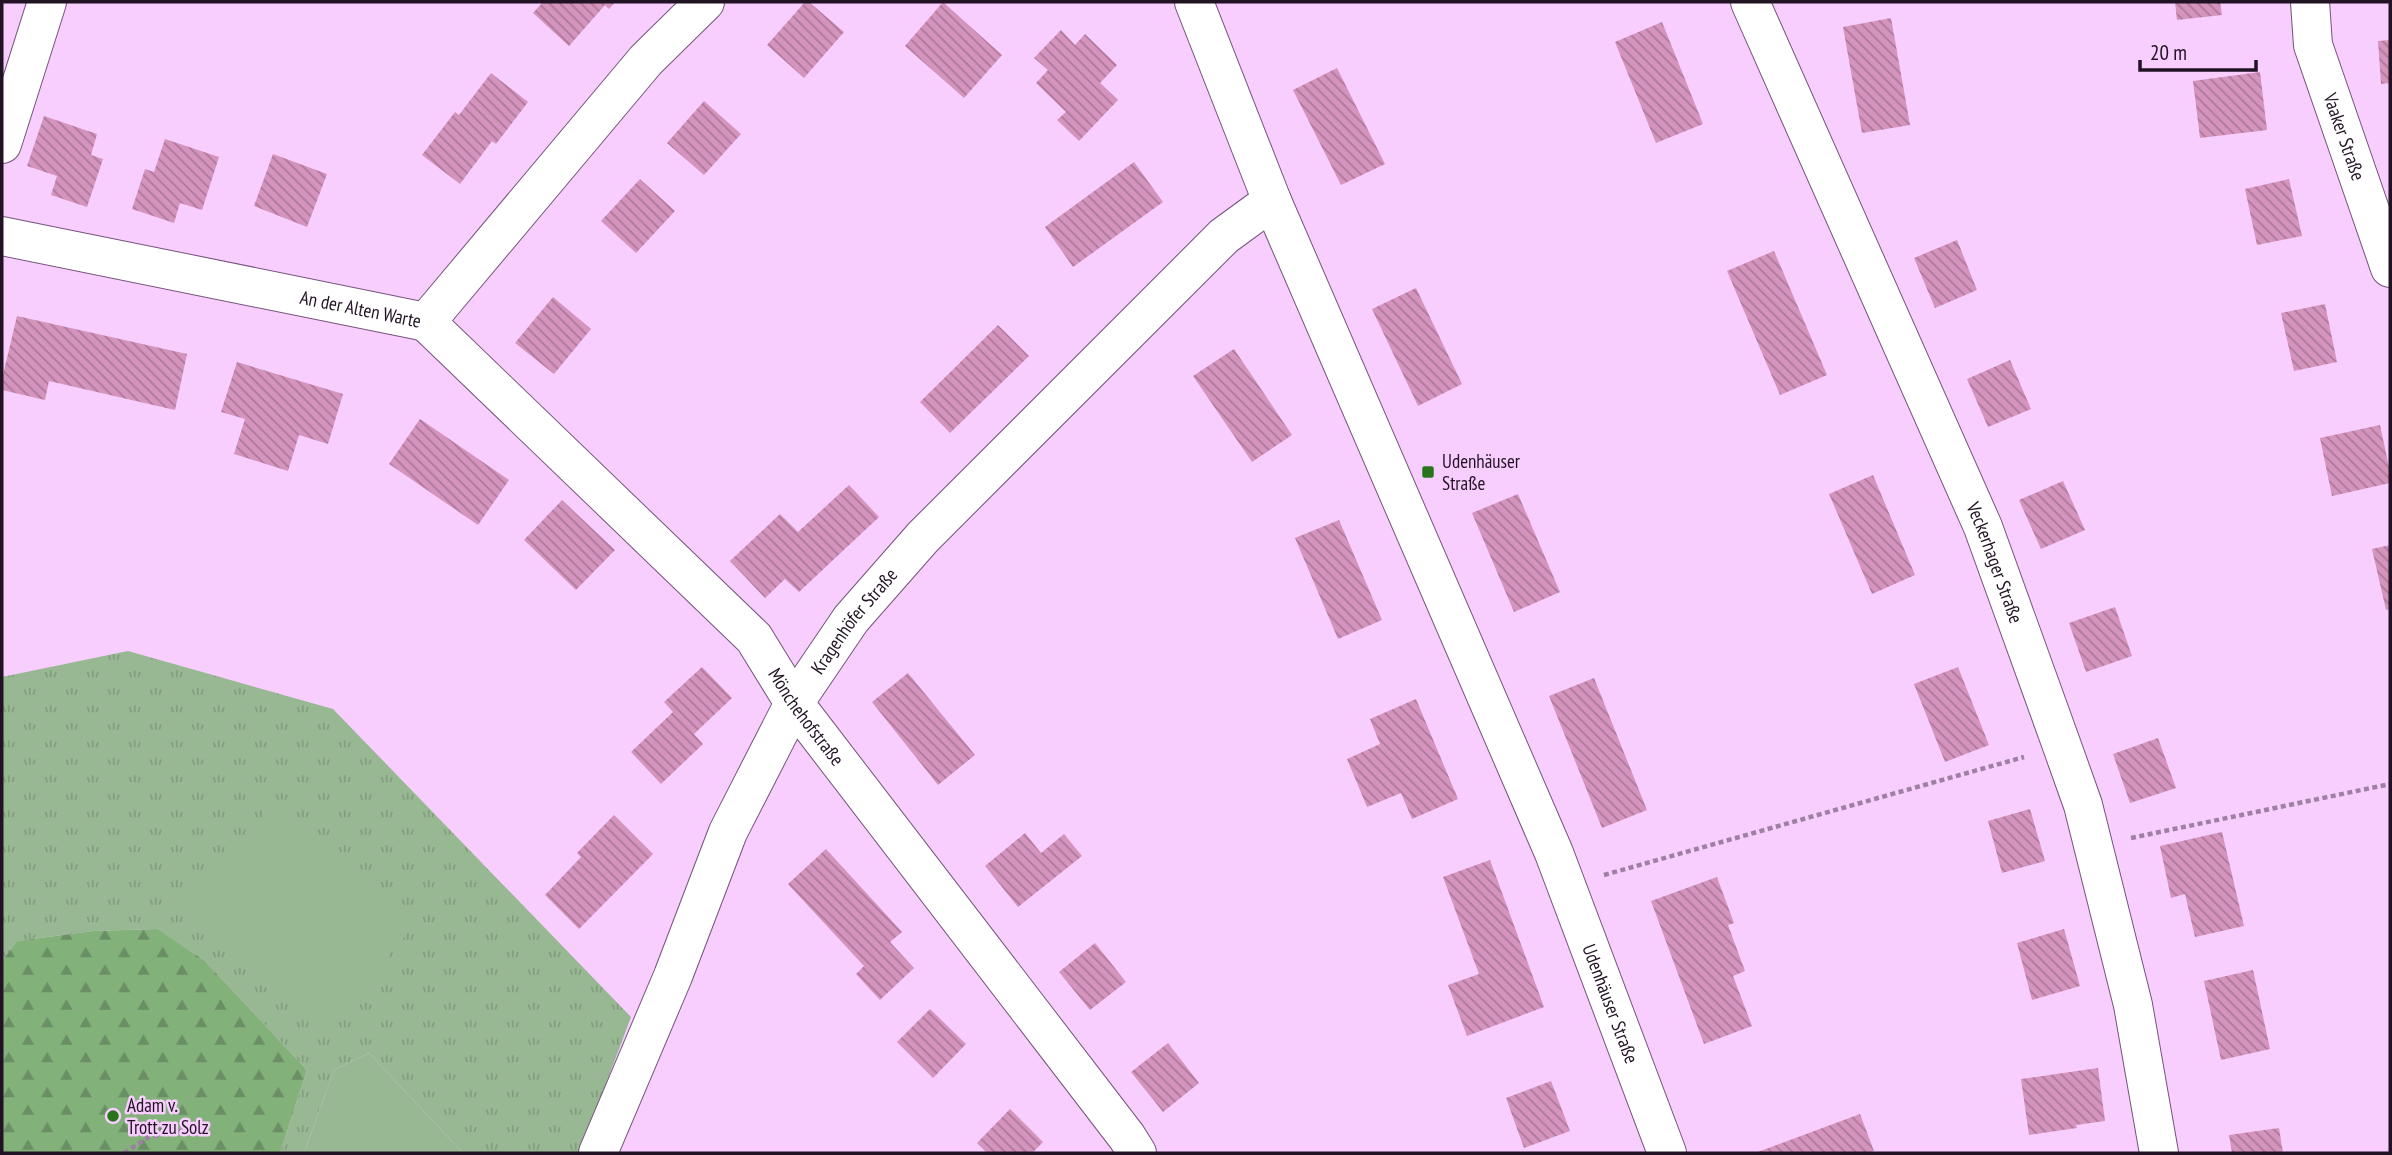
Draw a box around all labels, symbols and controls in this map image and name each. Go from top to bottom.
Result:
scale bar [2140,28,2256,72]
text: 20 m [2150,39,2187,66]
street label: Vaaker Straße [2318,89,2371,184]
street label: An der Alten Warte [298,285,423,333]
place label: Udenhäuser Straße [1442,449,1521,495]
marker: Udenhäuser Straße [1420,464,1436,480]
street label: Veckerhager Straße [1961,497,2029,626]
street label: Kragenhöfer Straße [805,563,902,678]
street label: Mönchehofstraße [763,663,850,770]
street label: Udenhäuser Straße [1577,941,1644,1067]
place label: Adam v. Trott zu Solz [127,1093,209,1139]
marker: Adam v. Trott zu Solz [105,1108,121,1124]

